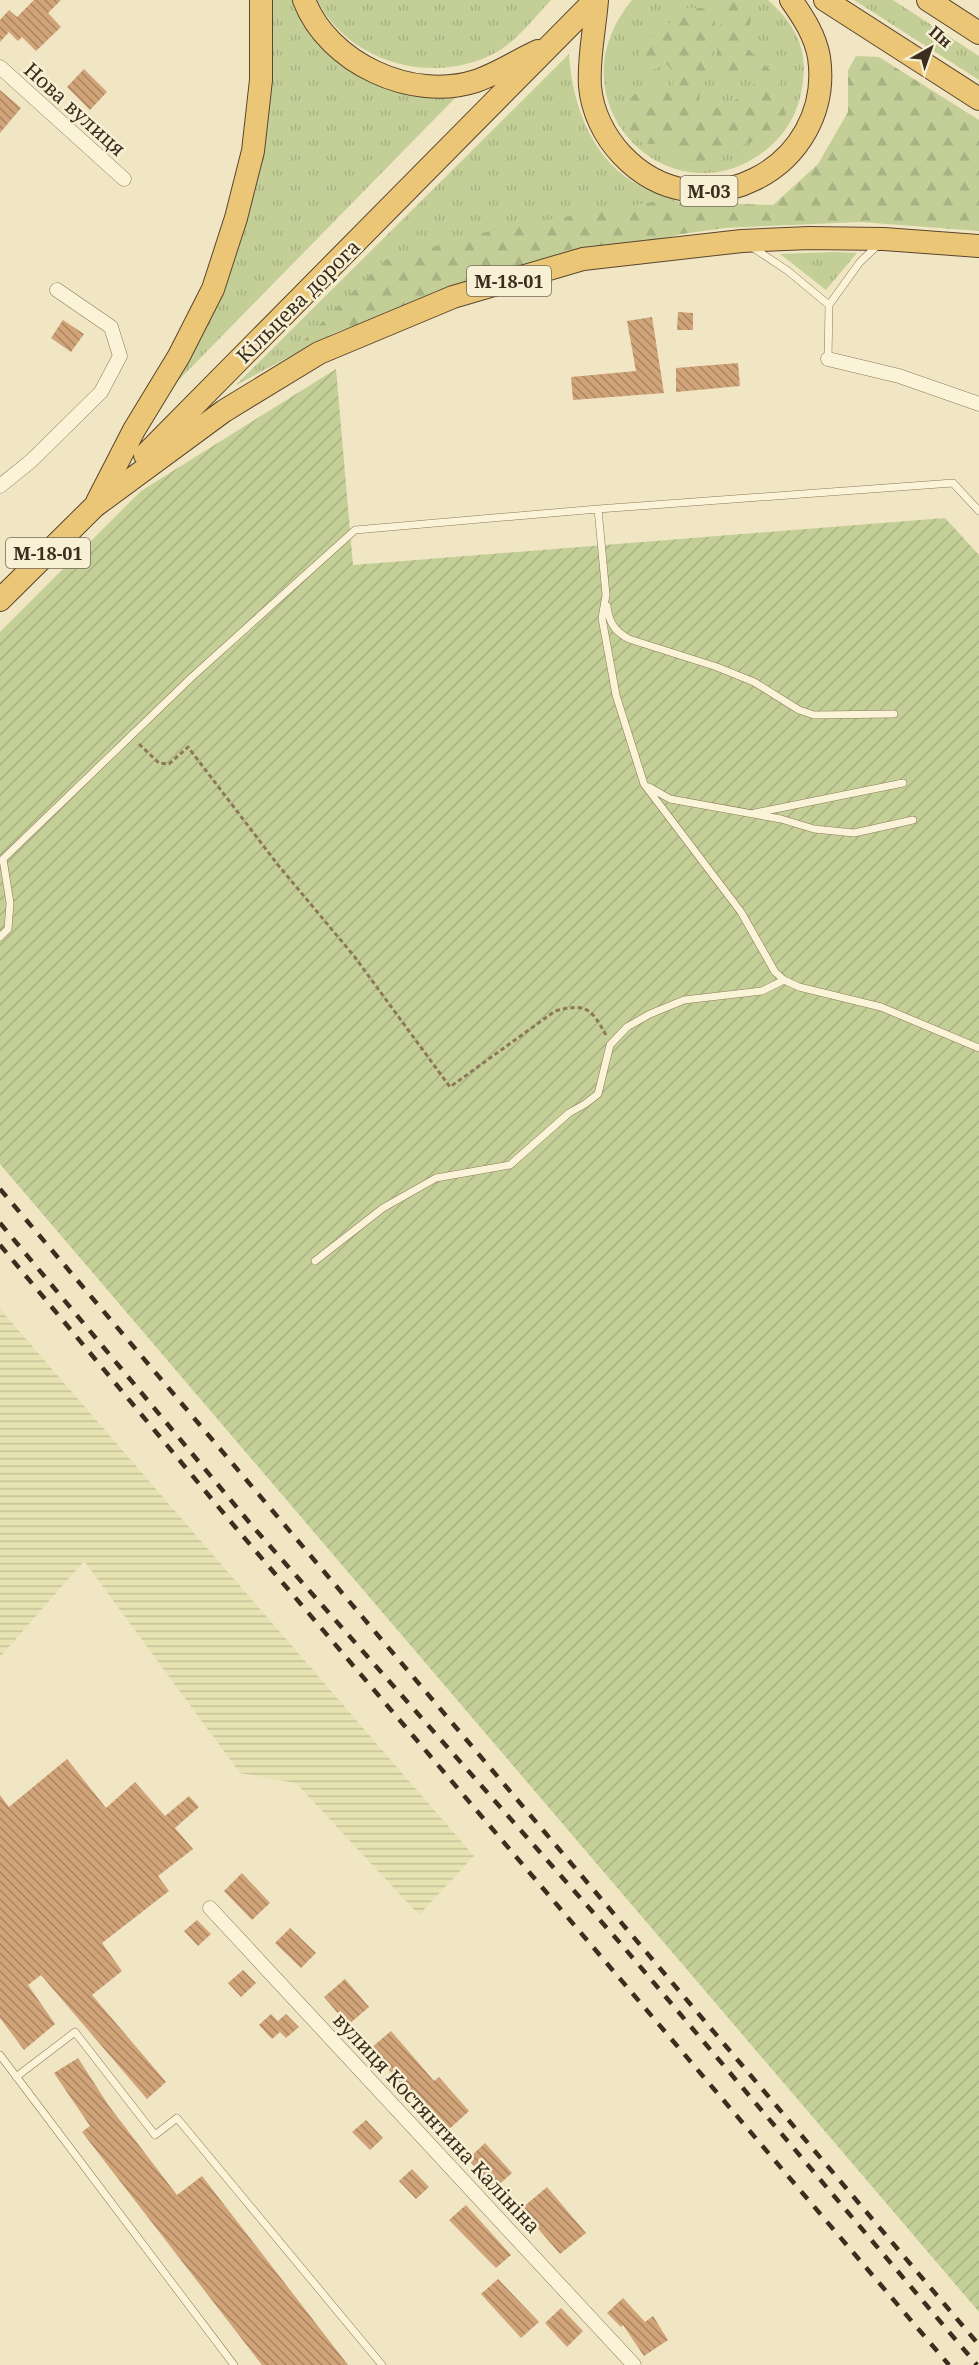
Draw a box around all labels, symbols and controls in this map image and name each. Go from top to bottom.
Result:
north arrow [901,18,961,78]
text: Пн [925,20,957,53]
street label: Нова вулиця [18,56,132,162]
road number: М-03 [680,176,738,206]
street label: Кільцева дорога [230,233,366,369]
road number: М-18-01 [467,266,551,296]
road number: М-18-01 [6,538,90,568]
street label: вулиця Костянтина Калініна [327,2007,547,2239]

